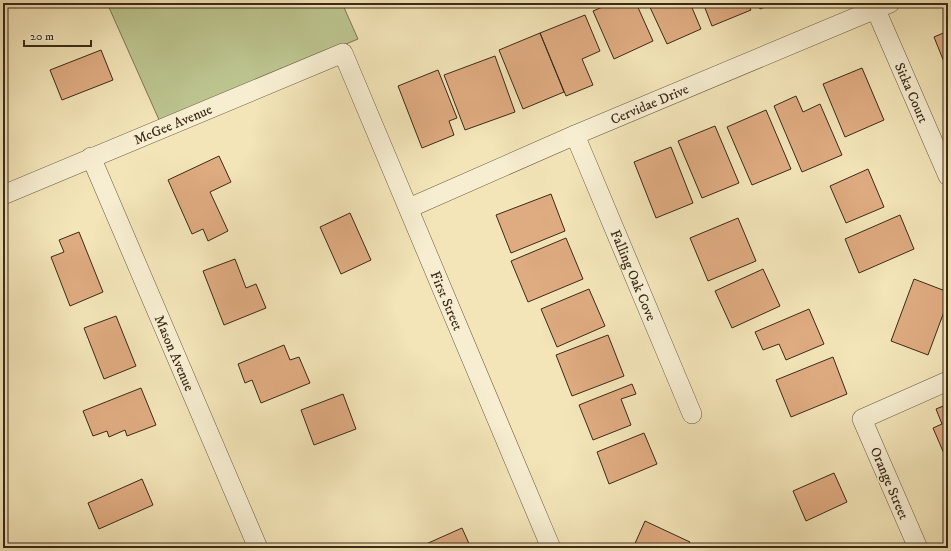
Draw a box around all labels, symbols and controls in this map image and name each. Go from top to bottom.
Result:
scale bar [24,22,91,48]
text: 20 m [30,29,54,44]
street label: Sitka Court [890,60,932,126]
street label: Cervidae Drive [608,80,692,129]
street label: McGee Avenue [131,101,215,149]
street label: Falling Oak Cove [606,227,660,324]
street label: First Street [426,269,467,334]
street label: Mason Avenue [150,313,198,394]
street label: Orange Street [866,444,913,523]

